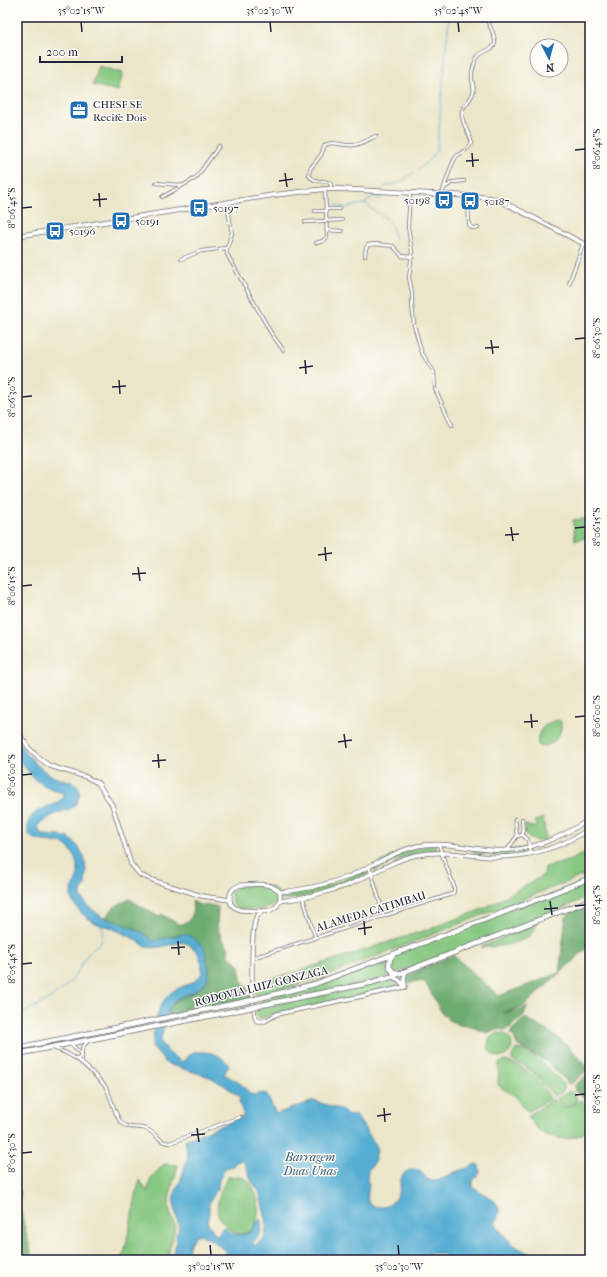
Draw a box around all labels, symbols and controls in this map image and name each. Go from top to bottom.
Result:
text: 35°02'15"W [58,5,105,17]
text: 35°02'30"W [246,5,295,17]
text: 35°02'45"W [434,5,483,17]
scale bar [40,38,122,64]
north arrow [529,38,569,78]
text: 200 m [46,45,78,59]
text: N [545,61,555,74]
place label: CHESF SE Recife Dois [93,98,147,124]
office icon: CHESF SE Recife Dois [68,99,90,121]
text: 8°06'45"S [591,129,603,169]
text: 8°06'45"S [6,188,18,228]
bus stop icon: 50198 [433,189,455,211]
bus stop icon: 50187 [459,190,481,212]
place label: 50198 [404,194,430,207]
place label: 50187 [484,195,509,208]
bus stop icon: 50197 [188,197,210,219]
place label: 50197 [213,202,239,215]
bus stop icon: 50191 [110,210,132,232]
place label: 50191 [135,215,159,228]
bus stop icon: 50196 [44,220,66,242]
place label: 50196 [69,225,95,238]
text: 8°06'30"S [591,318,603,358]
text: 8°06'30"S [6,377,18,417]
text: 8°06'15"S [591,508,603,546]
text: 8°06'15"S [6,567,18,605]
text: 8°06'00"S [591,695,603,737]
text: 8°06'00"S [6,754,18,796]
text: 8°05'45"S [591,885,603,925]
street label: ALAMEDA CATIMBAU [314,888,428,935]
text: 8°05'45"S [6,944,18,984]
street label: RODOVIA LUIZ GONZAGA [193,963,330,1009]
text: 8°05'30"S [591,1074,603,1114]
text: 8°05'30"S [6,1133,18,1173]
water label: Barragem Duas Unas [282,1150,337,1178]
text: 35°02'15"W [188,1261,235,1273]
text: 35°02'30"W [375,1261,424,1273]

